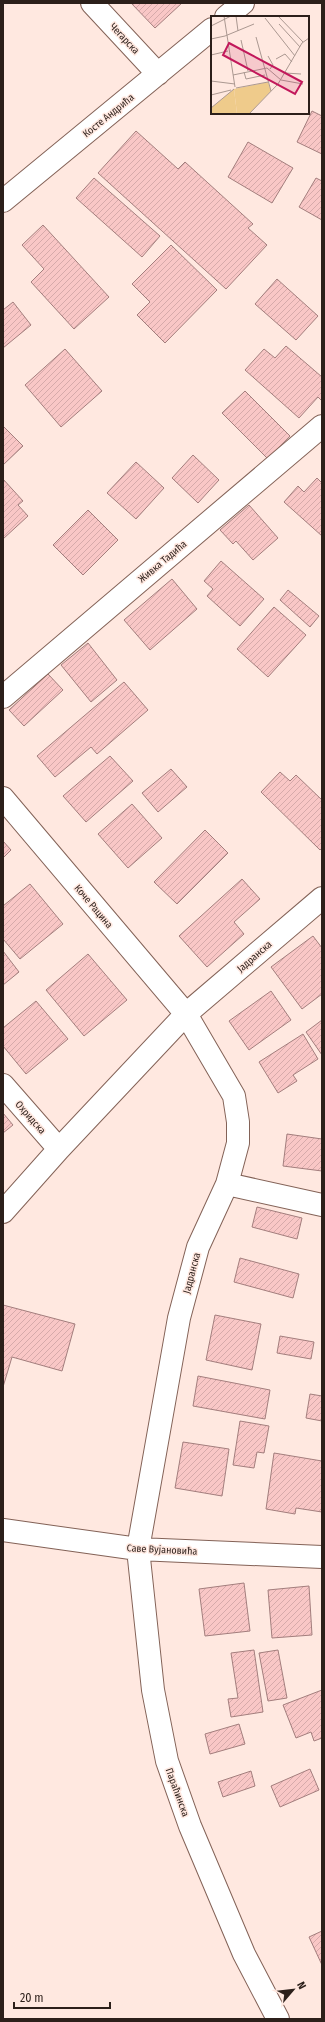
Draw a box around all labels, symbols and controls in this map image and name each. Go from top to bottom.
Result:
inset map [211,16,309,114]
street label: Чегарска [107,21,142,57]
street label: Косте Андрића [81,91,137,140]
street label: Живка Тадића [136,538,189,585]
street label: Коче Рацина [72,882,115,931]
street label: Јадранска [235,938,274,975]
street label: Охридска [13,1099,48,1137]
street label: Јадранска [181,1251,203,1295]
street label: Саве Вујановића [126,1541,198,1558]
street label: Параћинска [163,1766,191,1818]
north arrow [273,1970,313,2010]
text: N [294,1980,309,1992]
scale bar [14,1984,110,2010]
text: 20 m [20,1991,44,2005]

